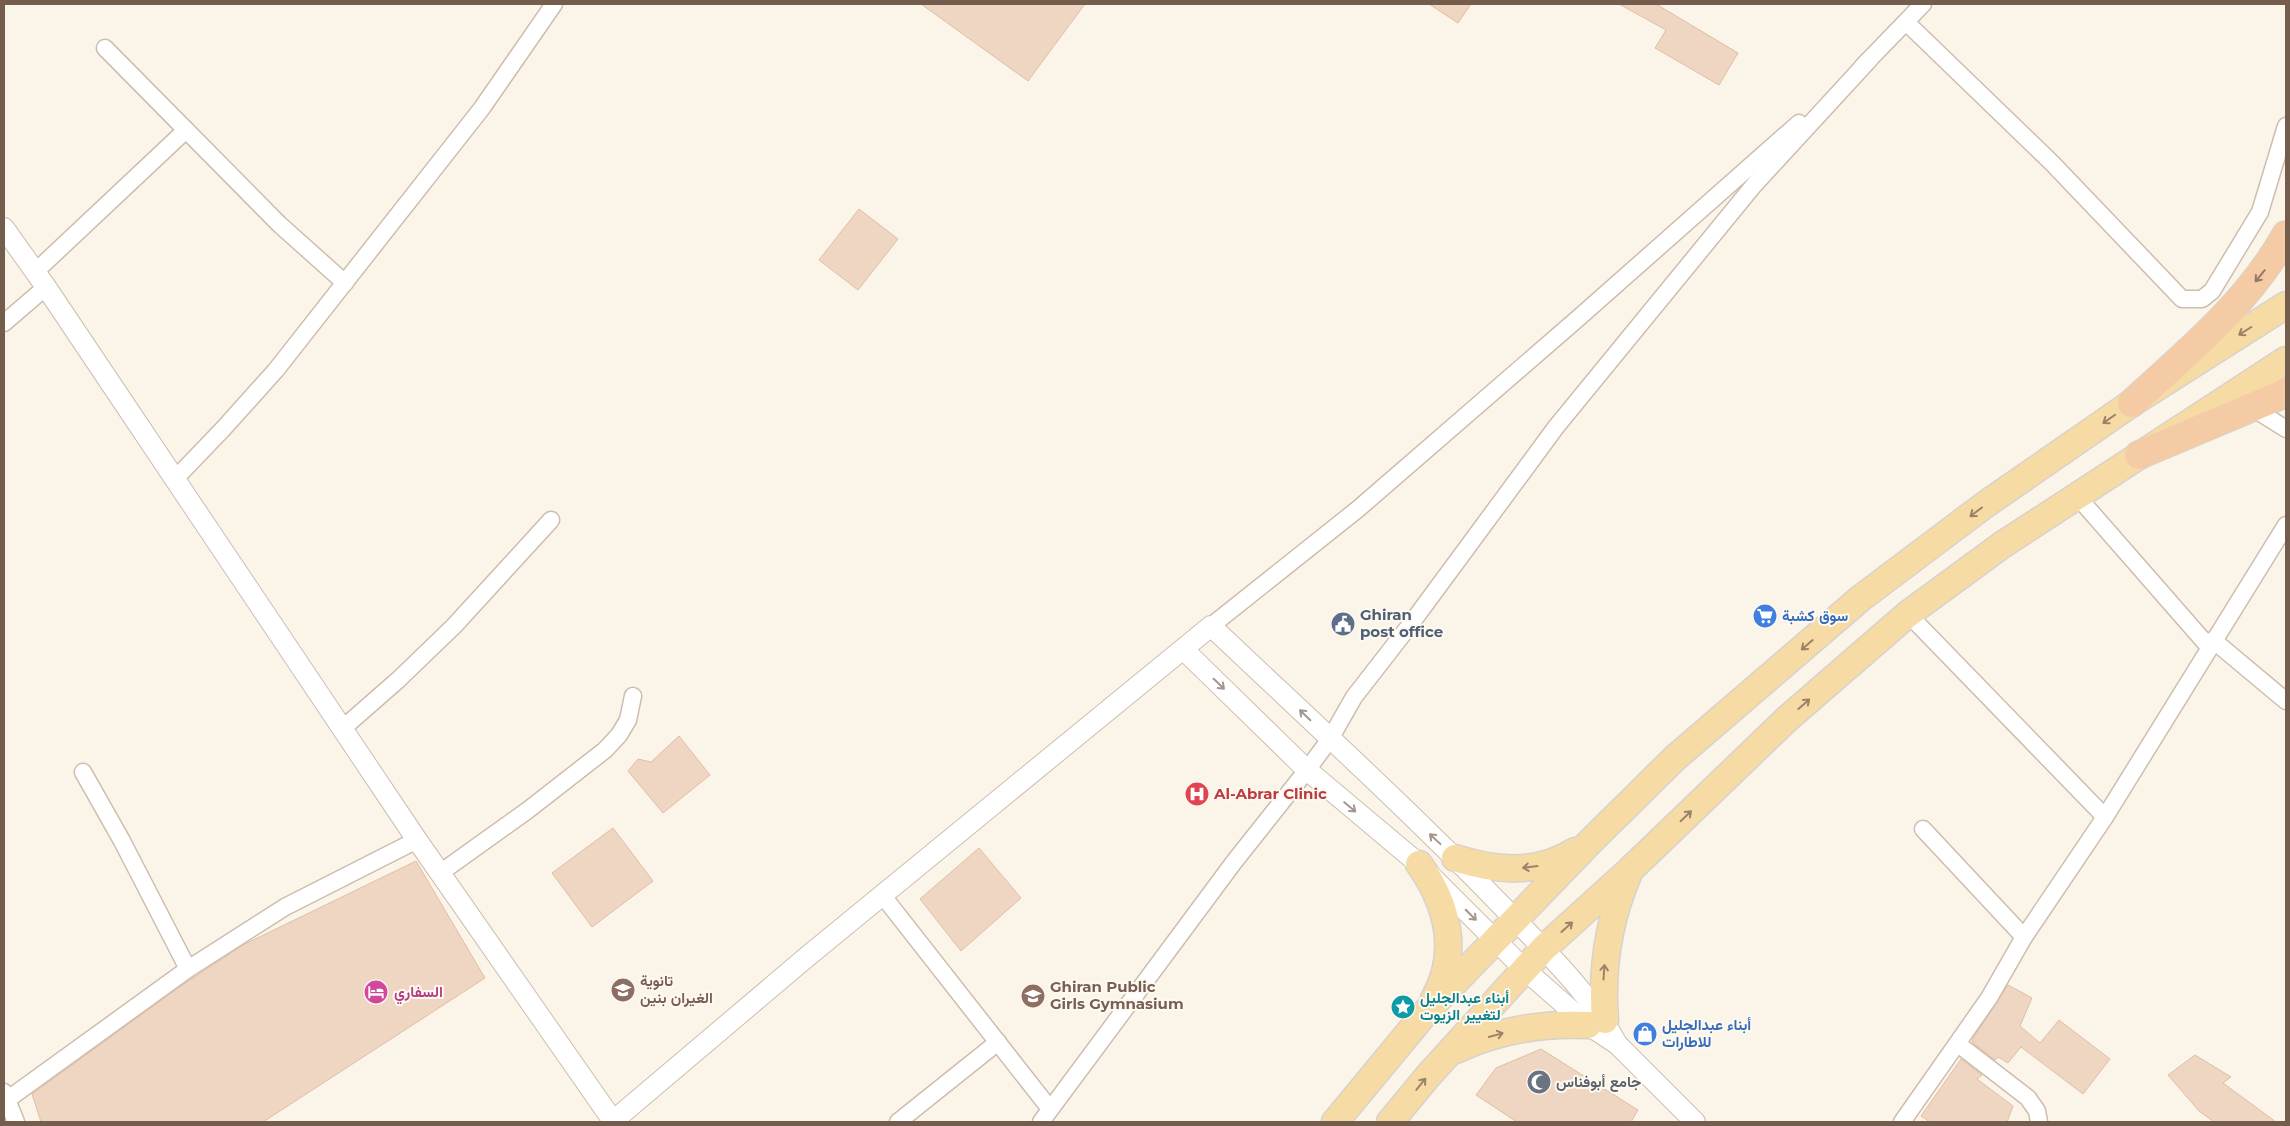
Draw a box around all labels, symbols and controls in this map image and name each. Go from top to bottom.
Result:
one-way arrow [2254,269,2265,282]
one-way arrow [2238,325,2252,336]
one-way arrow [2102,414,2116,424]
one-way arrow [1970,507,1983,518]
supermarket icon: سوق كشبة [1752,603,1778,629]
place label: Ghiran post office [1360,605,1443,641]
place label: سوق كشبة [1782,606,1848,625]
public building icon: Ghiran post office [1330,611,1356,637]
one-way arrow [1800,639,1813,651]
one-way arrow [1212,678,1225,690]
one-way arrow [1797,699,1810,710]
one-way arrow [1298,709,1311,721]
hospital icon: Al-Abrar Clinic [1184,781,1210,807]
place label: Al-Abrar Clinic [1213,784,1327,803]
one-way arrow [1343,801,1356,812]
one-way arrow [1680,810,1692,823]
one-way arrow [1429,833,1442,845]
one-way arrow [1522,862,1538,872]
one-way arrow [1464,909,1476,921]
one-way arrow [1561,921,1574,933]
one-way arrow [1600,964,1609,980]
place label: تانوية الغيران بنين [640,971,713,1007]
school or university icon: تانوية الغيران بنين [610,977,636,1003]
place label: Ghiran Public Girls Gymnasium [1050,977,1184,1013]
hotel icon: السفاري [363,979,389,1005]
place label: السفاري [394,982,443,1005]
school or university icon: Ghiran Public Girls Gymnasium [1020,983,1046,1009]
place label: أبناء عبدالجليل لتغيير الزيوت [1420,988,1509,1024]
place icon: أبناء عبدالجليل لتغيير الزيوت [1390,994,1416,1020]
place label: أبناء عبدالجليل للاطارات [1662,1015,1751,1051]
shop icon: أبناء عبدالجليل للاطارات [1632,1021,1658,1047]
one-way arrow [1487,1029,1503,1039]
mosque icon: جامع أبوفناس [1526,1069,1552,1095]
place label: جامع أبوفناس [1556,1072,1641,1092]
one-way arrow [1415,1078,1426,1091]

